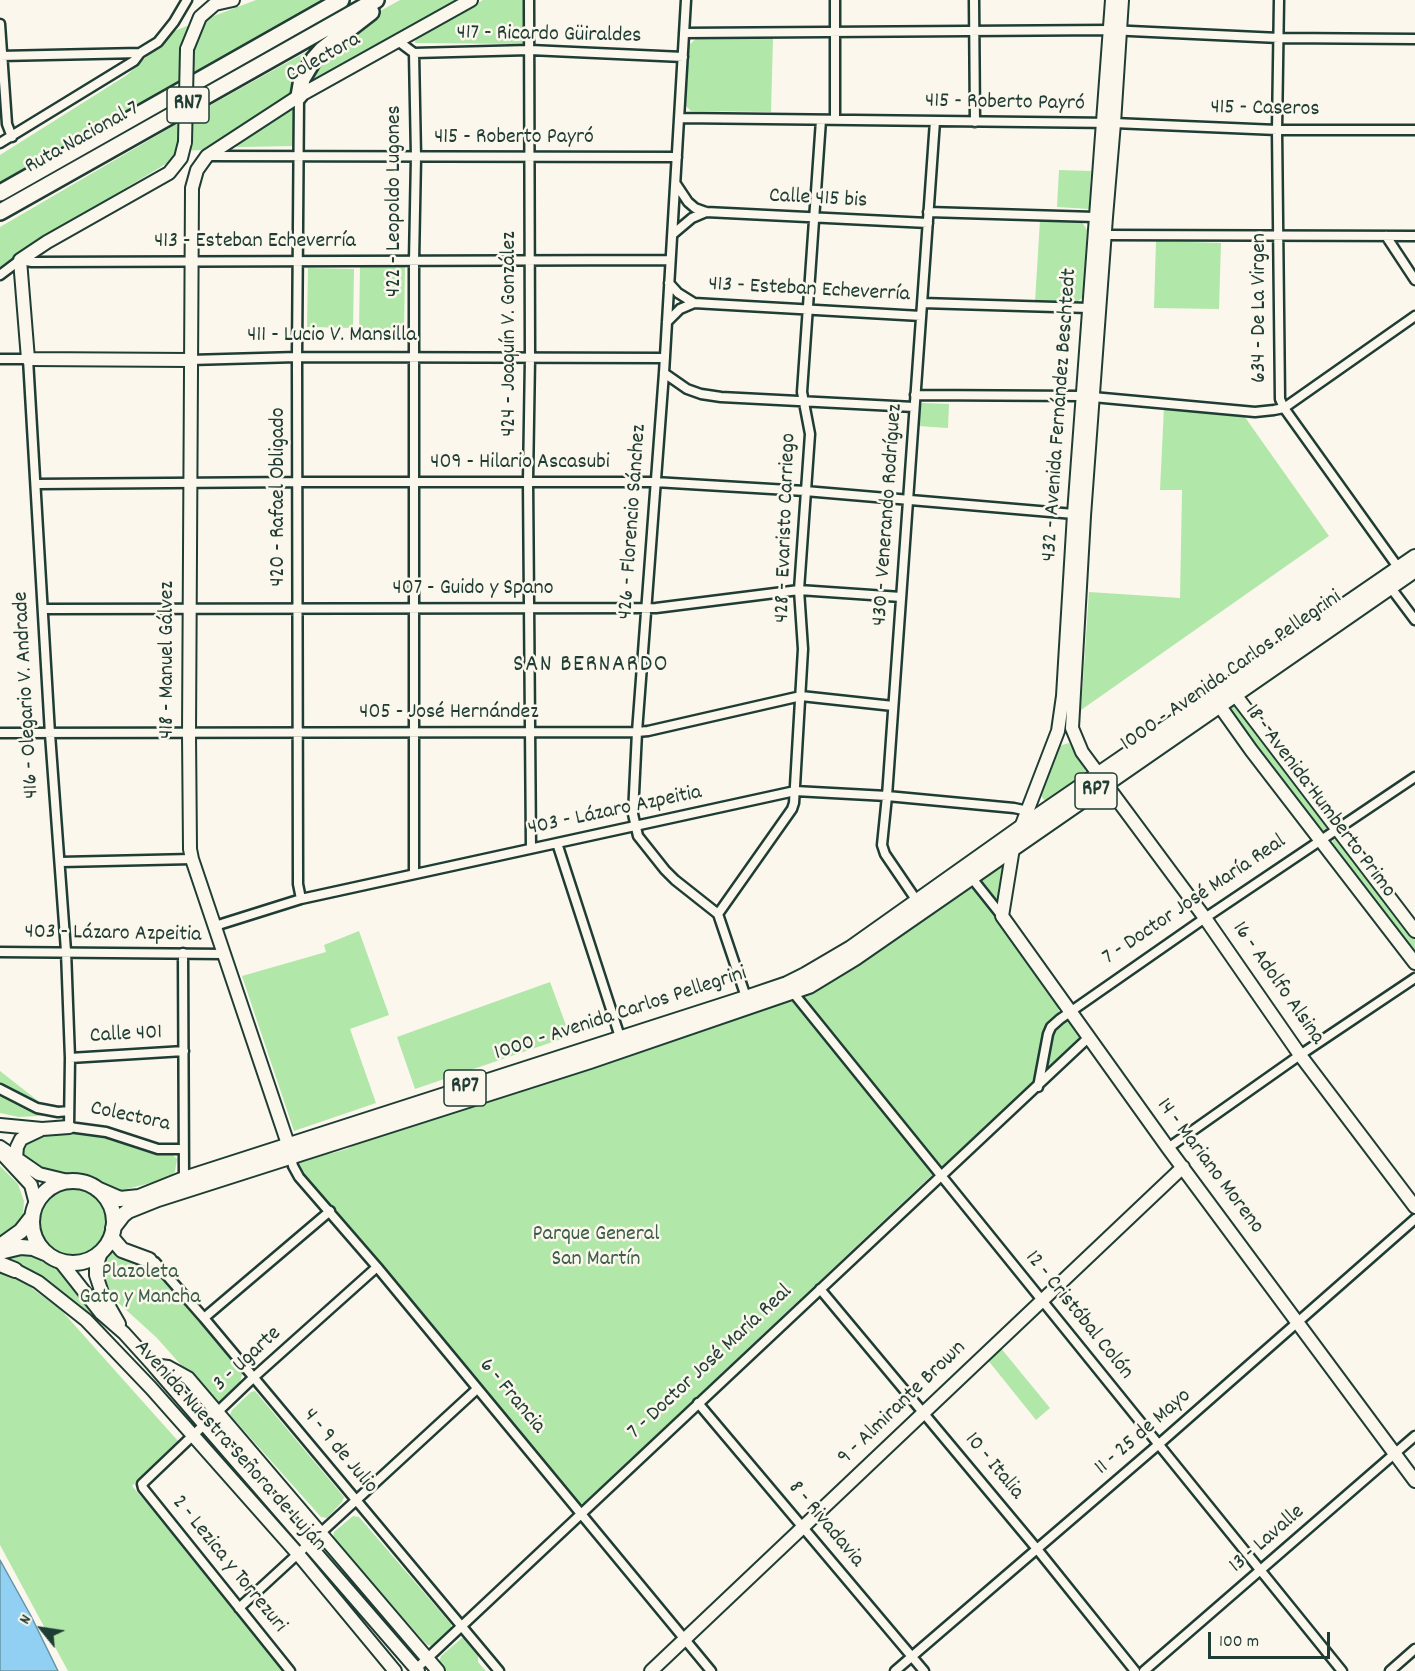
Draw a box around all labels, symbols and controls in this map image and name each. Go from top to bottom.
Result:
street label: 417 - Ricardo Güiraldes [456,21,642,51]
street label: Colectora [282,28,366,90]
road number: RN7 [167,87,209,123]
street label: 415 - Roberto Payró [925,89,1085,119]
street label: 415 - Caseros [1210,96,1320,124]
street label: Ruta Nacional 7 [21,97,145,181]
street label: 422 - Leopoldo Lugones [383,105,409,297]
street label: 415 - Roberto Payró [434,126,594,152]
street label: Calle 415 bis [768,184,868,216]
street label: 413 - Esteban Echeverría [154,230,356,256]
street label: 424 - Joaquín V. González [498,231,524,437]
street label: 634 - De La Virgen [1248,233,1274,383]
street label: 432 - Avenida Fernández Beschtedt [1038,268,1084,562]
street label: 413 - Esteban Echeverría [708,273,910,309]
street label: 411 - Lucio V. Mansilla [247,324,417,350]
street label: 430 - Venerando Rodríguez [868,403,910,627]
street label: 420 - Rafael Obligado [267,408,293,586]
street label: 426 - Florencio Sánchez [614,424,654,620]
street label: 428 - Evaristo Carriego [770,433,804,623]
street label: 409 - Hilario Ascasubi [430,451,610,477]
street label: 407 - Guido y Spano [393,577,553,603]
street label: 418 - Manuel Gálvez [156,581,182,739]
street label: 1000 - Avenida Carlos Pellegrini [1116,586,1348,758]
street label: 416 - Olegario V. Andrade [9,591,47,799]
district label: SAN BERNARDO [513,653,669,681]
street label: 18 - Avenida Humberto Primo [1238,700,1400,904]
street label: 405 - José Hernández [359,701,539,727]
road number: RP7 [1075,773,1117,809]
street label: 403 - Lázaro Azpeitia [526,781,704,843]
street label: 7 - Doctor José María Real [1098,830,1292,972]
street label: 16 - Adolfo Alsina [1225,917,1329,1051]
street label: 403 - Lázaro Azpeitia [24,920,202,950]
street label: 1000 - Avenida Carlos Pellegrini [492,962,750,1068]
street label: Calle 401 [89,1021,163,1051]
road number: RP7 [444,1070,486,1106]
street label: 14 - Mariano Moreno [1149,1094,1269,1240]
street label: Colectora [88,1097,172,1139]
park label: Parque General San Martín [533,1223,659,1274]
street label: 12 - Cristóbal Colón [1018,1246,1138,1386]
park label: Plazoleta Gato y Mancha [80,1261,200,1312]
street label: 7 - Doctor José María Real [623,1280,799,1446]
street label: 3 - Ugarte [208,1322,288,1398]
street label: Avenida Nuestra Señora de Luján [127,1336,331,1558]
street label: 9 - Almirante Brown [833,1336,973,1472]
street label: 6 - Francia [472,1354,550,1440]
street label: 11 - 25 de Mayo [1090,1384,1198,1482]
street label: 4 - 9 de Julio [296,1404,382,1500]
street label: 10 - Italia [957,1428,1029,1506]
street label: 8 - Rivadavia [781,1476,869,1574]
street label: 2 - Lezica y Torrezuri [165,1491,291,1639]
street label: 13 - Lavalle [1225,1500,1311,1580]
north arrow [12,1599,72,1659]
text: N [14,1611,38,1629]
scale bar [1211,1620,1332,1658]
text: 100 m [1219,1630,1259,1655]

